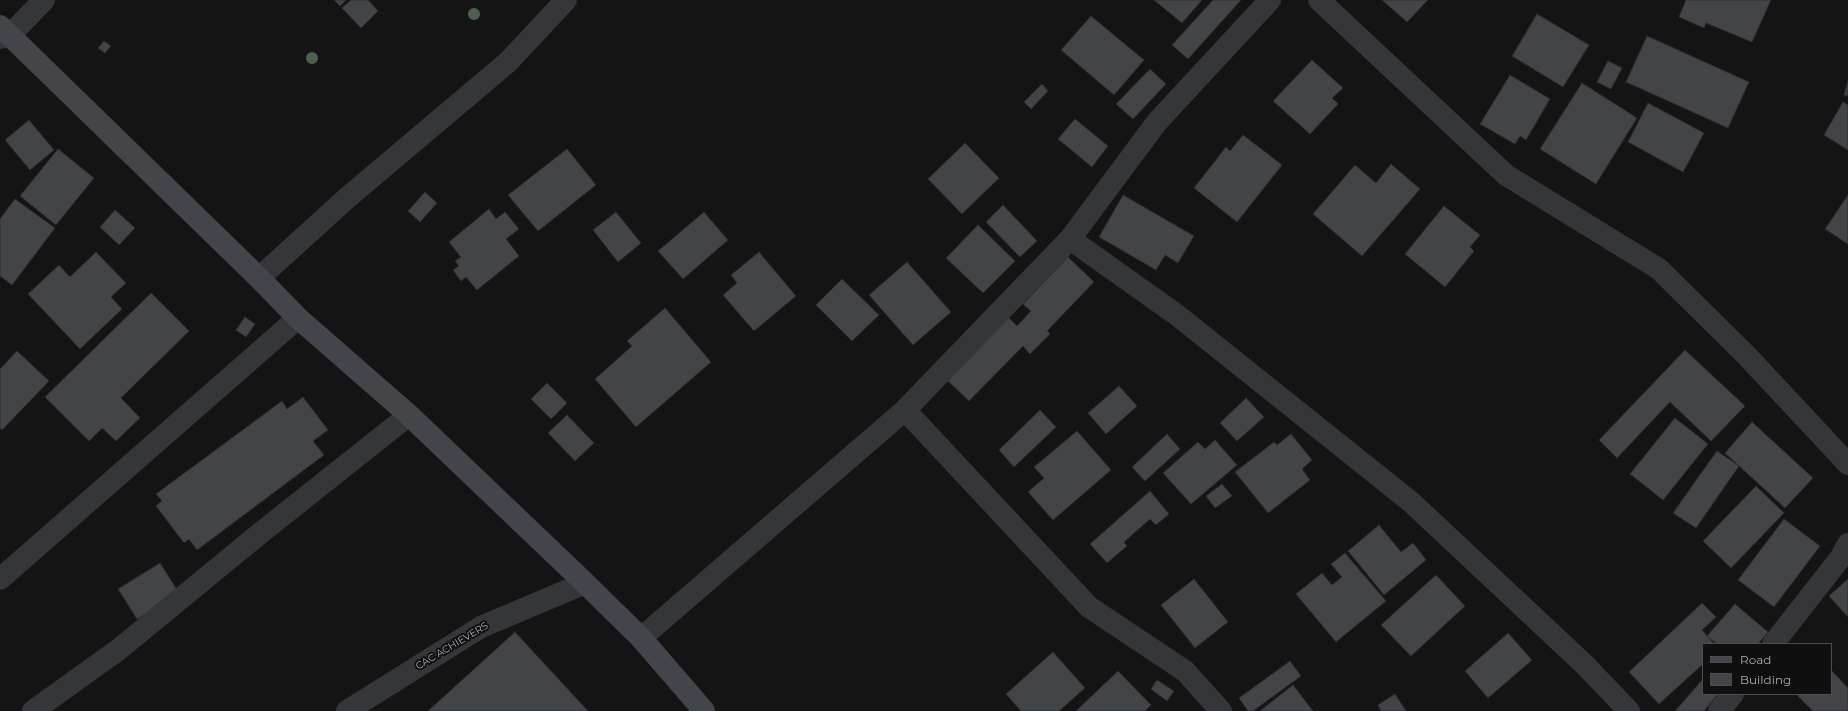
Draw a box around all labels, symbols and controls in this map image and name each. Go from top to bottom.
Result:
street label: CAC ACHIEVERS [414,620,490,672]
legend [1702,643,1832,695]
text: Road [1740,652,1771,667]
text: Building [1740,672,1791,687]

